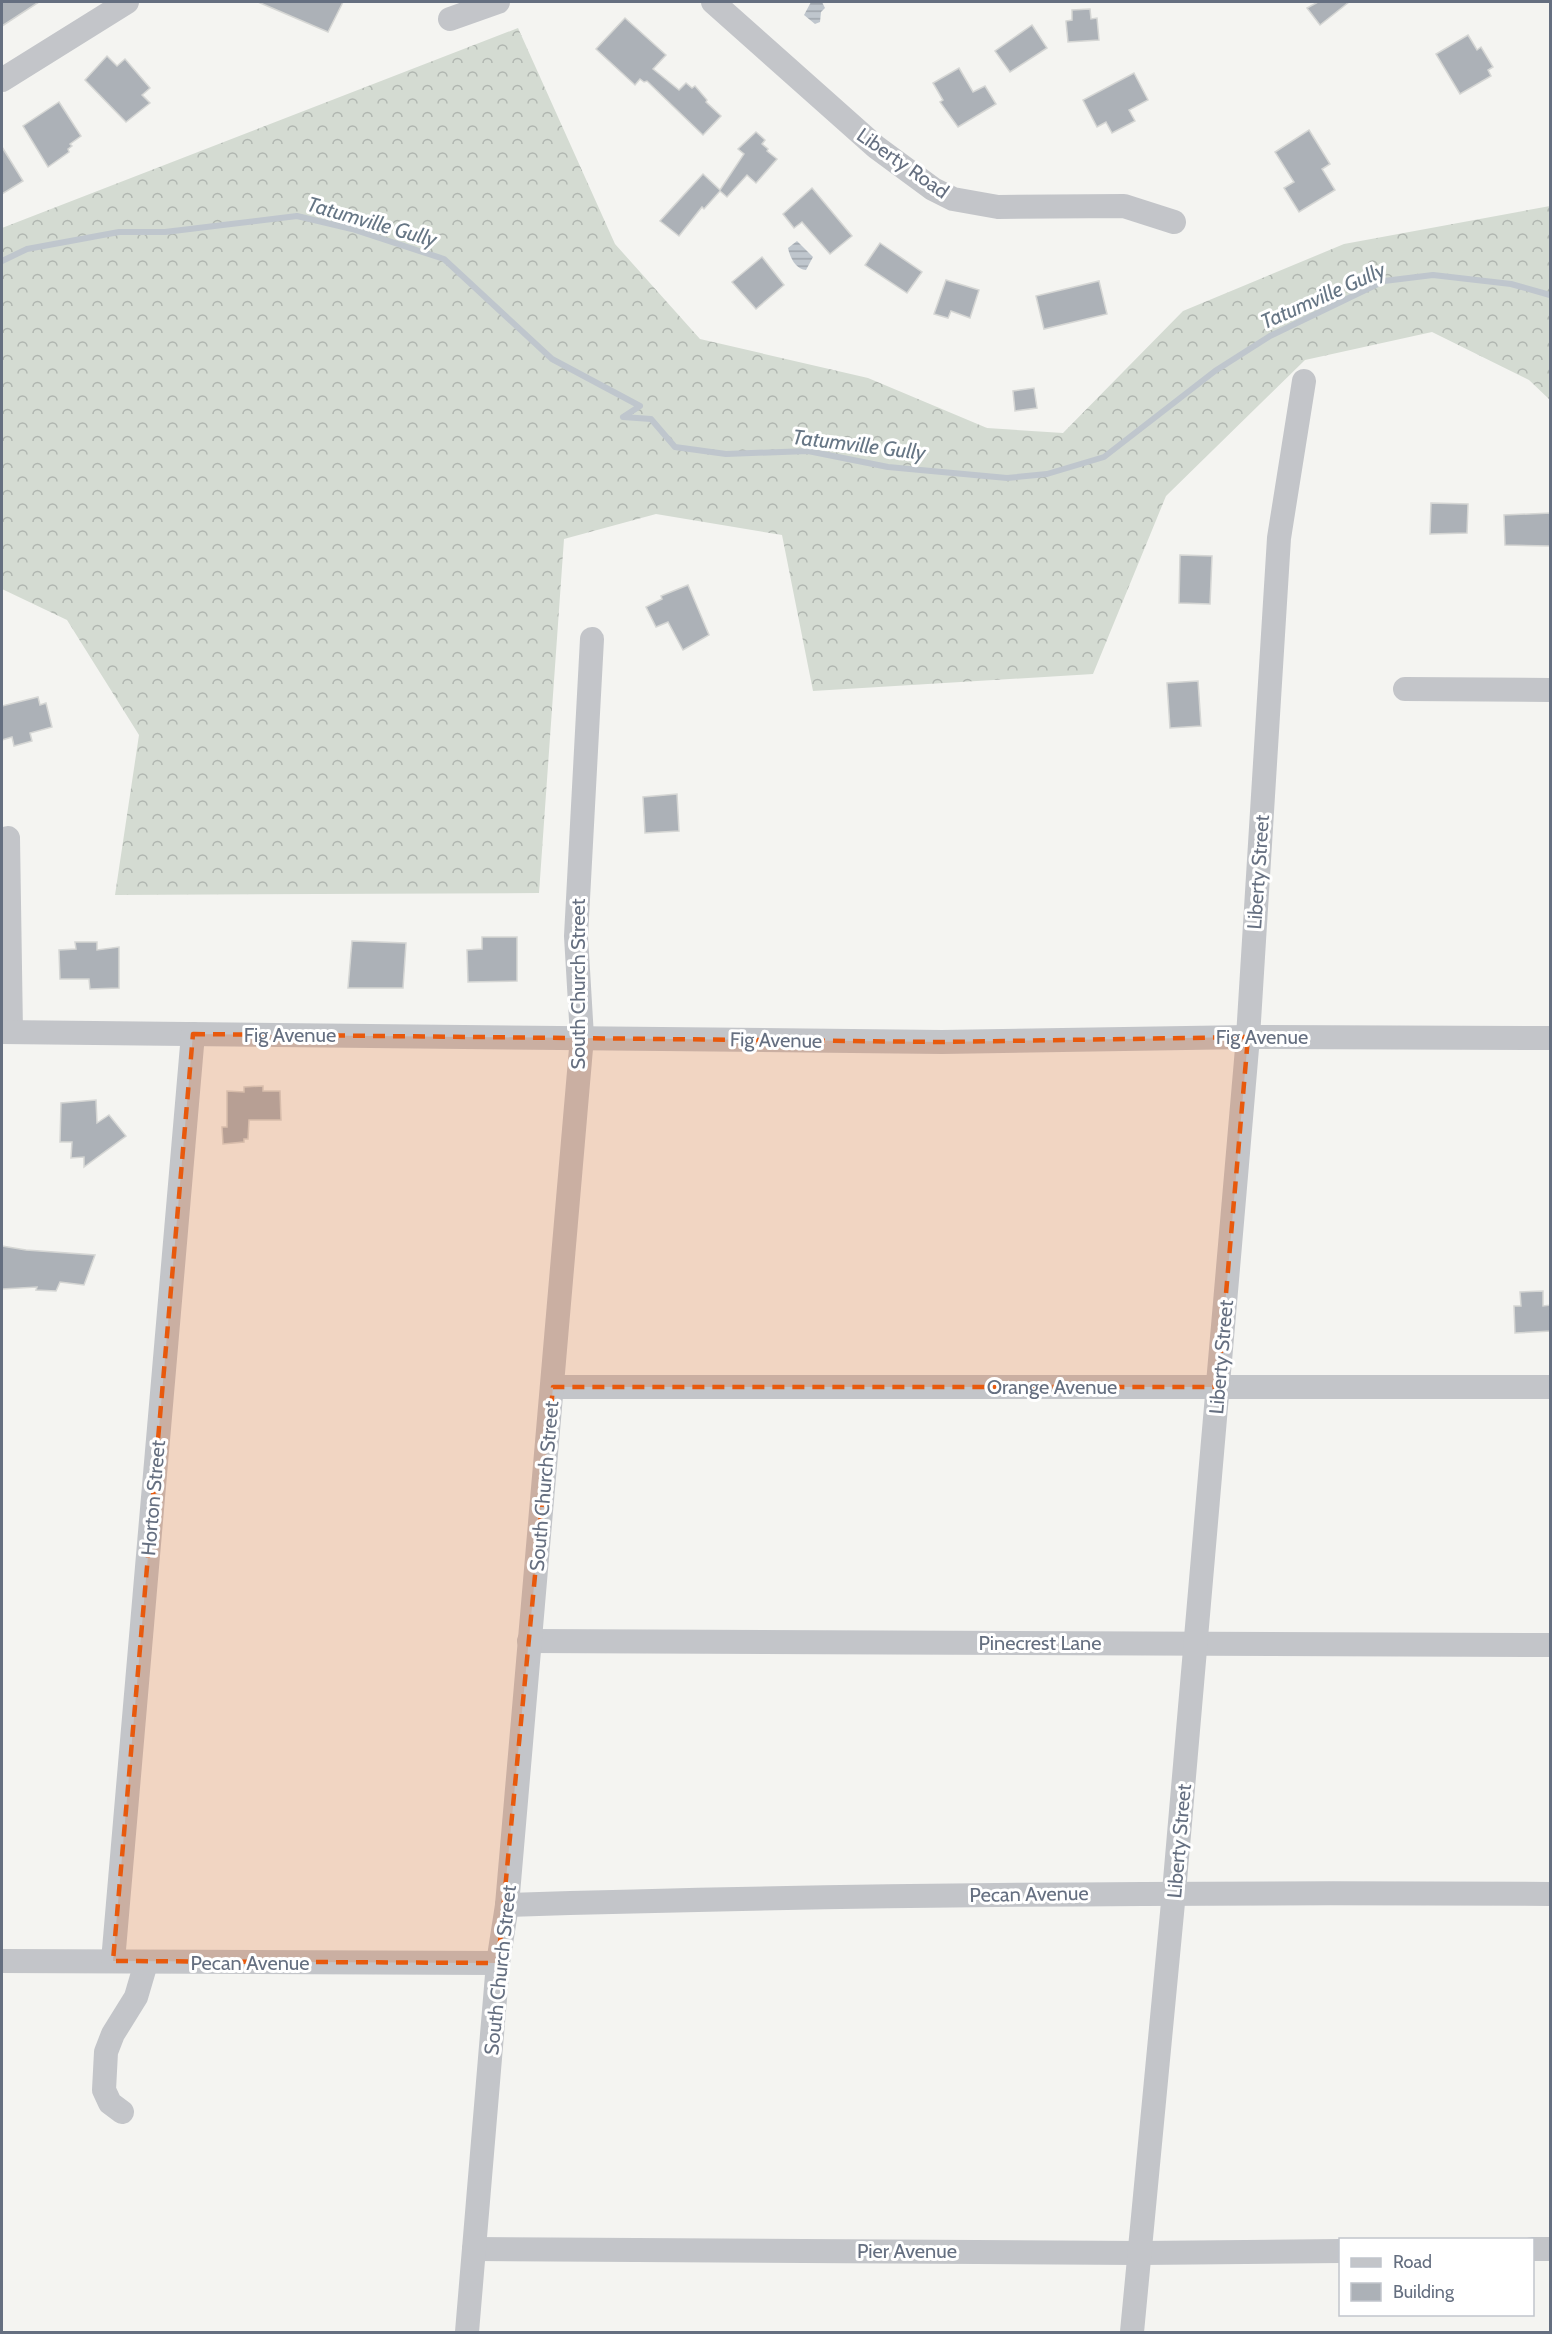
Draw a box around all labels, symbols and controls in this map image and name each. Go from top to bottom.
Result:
street label: Liberty Road [852,123,954,203]
water label: Tatumville Gully [304,191,441,252]
water label: Tatumville Gully [1257,256,1390,334]
water label: Tatumville Gully [791,424,928,465]
street label: Liberty Street [1242,814,1274,930]
street label: South Church Street [566,898,590,1069]
street label: Fig Avenue [244,1023,336,1047]
street label: Fig Avenue [1216,1025,1308,1049]
street label: Fig Avenue [730,1027,822,1053]
street label: Liberty Street [1204,1299,1238,1415]
street label: Orange Avenue [987,1375,1117,1399]
street label: South Church Street [525,1400,563,1572]
street label: Horton Street [136,1439,170,1557]
street label: Pinecrest Lane [979,1631,1101,1655]
street label: Liberty Street [1162,1783,1196,1899]
street label: Pecan Avenue [969,1881,1089,1907]
street label: South Church Street [479,1884,521,2056]
street label: Pecan Avenue [190,1951,310,1975]
legend [1339,2238,1534,2316]
street label: Pier Avenue [857,2239,957,2263]
text: Road [1393,2251,1432,2273]
text: Building [1393,2281,1455,2303]

